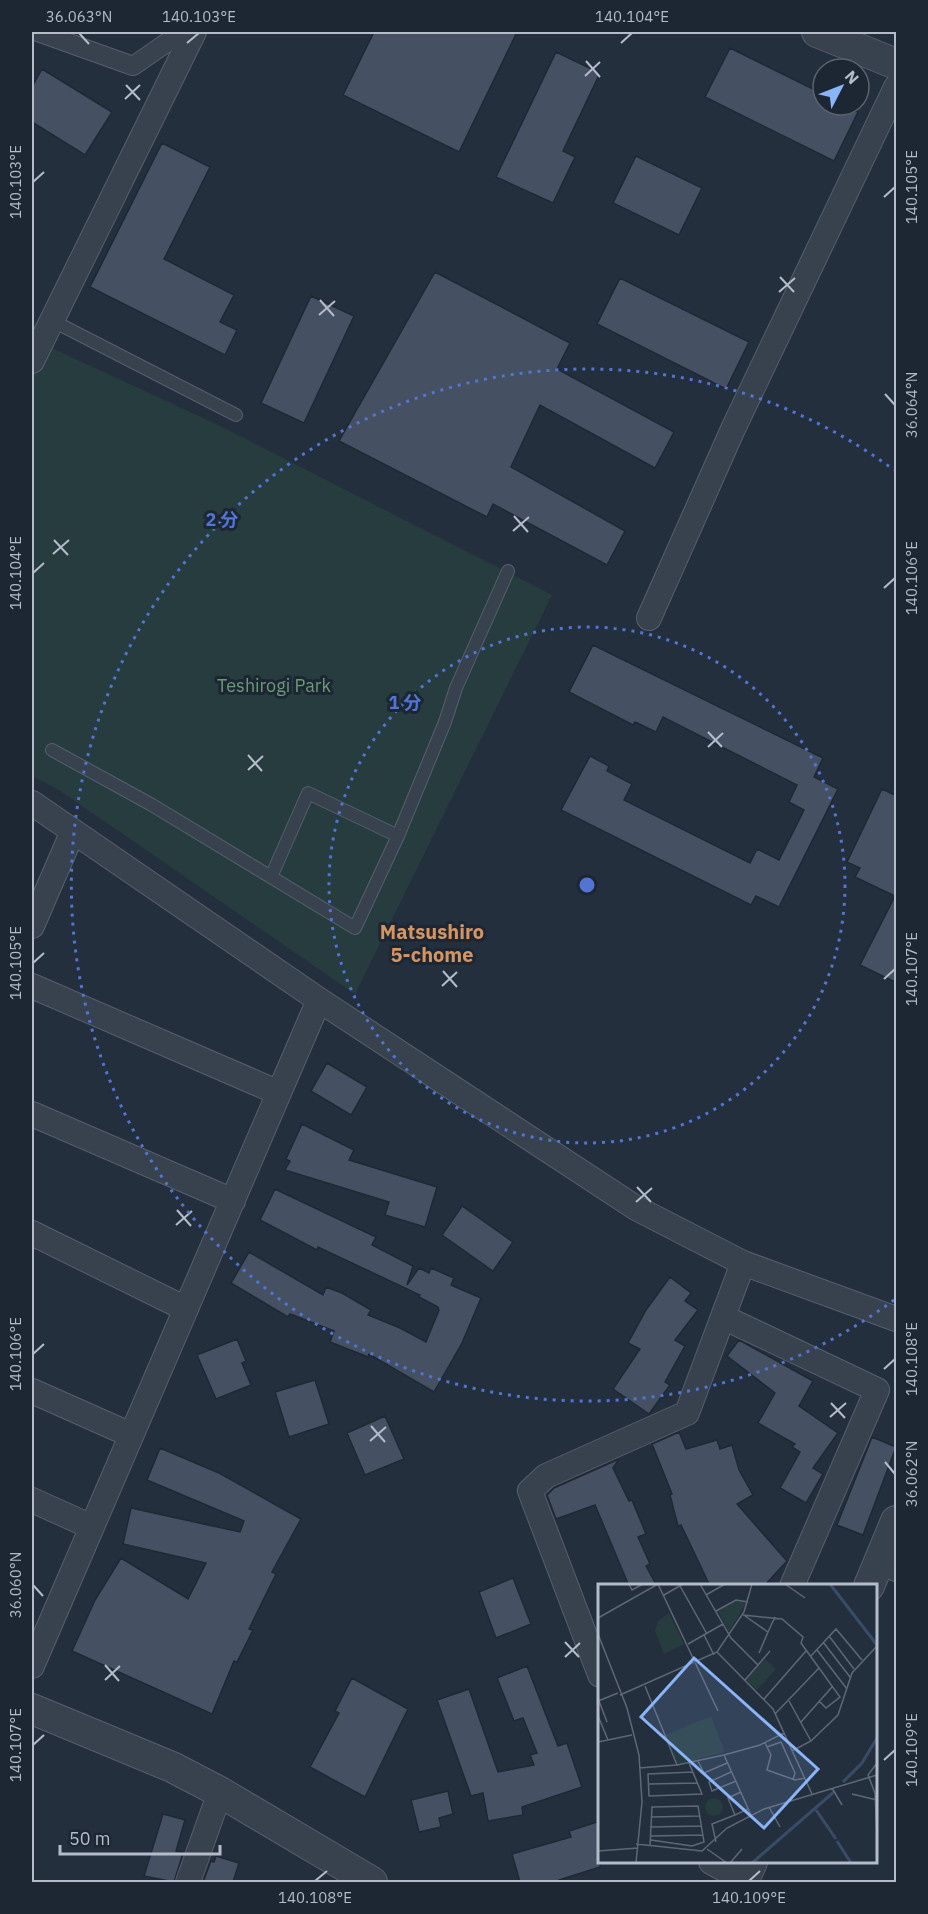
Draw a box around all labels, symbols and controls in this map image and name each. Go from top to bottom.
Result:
text: 36.063°N [46,7,112,26]
text: 140.103°E [162,7,236,26]
text: 140.104°E [595,7,669,26]
north arrow [811,57,871,117]
text: N [841,66,863,88]
text: 140.103°E [6,145,25,219]
text: 140.105°E [902,150,921,224]
text: 36.064°N [902,372,921,438]
text: 2 分 [205,508,239,531]
text: 140.104°E [6,536,25,610]
text: 140.106°E [902,541,921,615]
park label: Teshirogi Park [217,674,331,697]
text: 1 分 [388,691,422,714]
centre of rings [577,875,597,895]
district label: Matsushiro 5-chome [380,918,484,968]
text: 140.105°E [6,926,25,1000]
text: 140.107°E [902,932,921,1006]
text: 140.106°E [6,1317,25,1391]
text: 140.108°E [902,1322,921,1396]
text: 36.062°N [902,1441,921,1507]
text: 36.060°N [6,1552,25,1618]
inset map [598,1584,877,1863]
text: 140.107°E [6,1708,25,1782]
text: 140.109°E [902,1713,921,1787]
scale bar [60,1818,220,1856]
text: 50 m [69,1827,111,1850]
text: 140.108°E [278,1888,352,1907]
text: 140.109°E [712,1888,786,1907]

